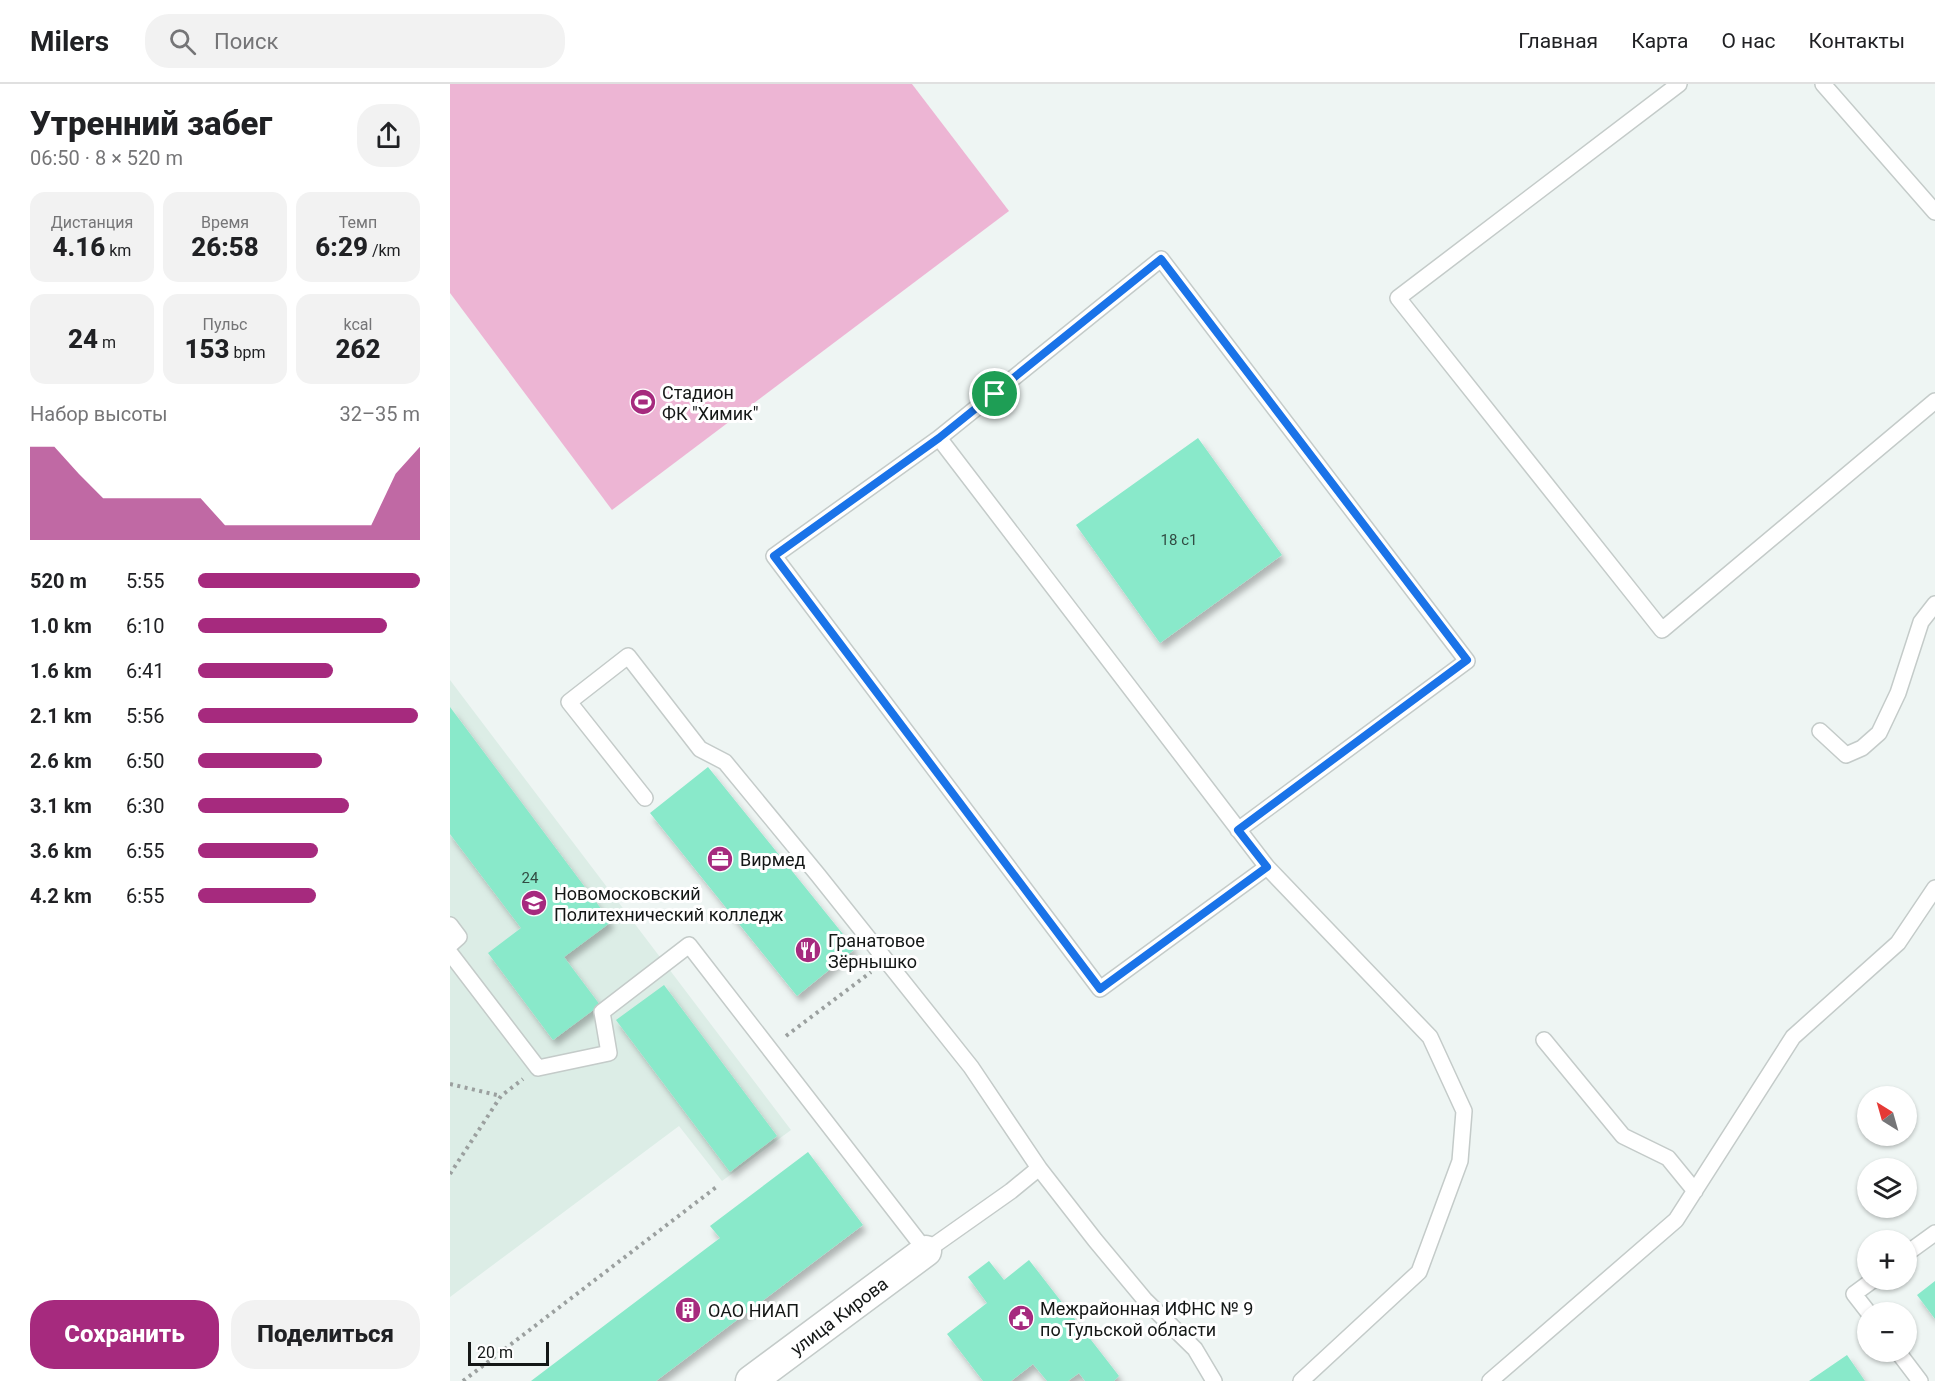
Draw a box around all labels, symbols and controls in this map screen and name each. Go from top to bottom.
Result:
search box [145,14,565,68]
text: Milers [30,25,109,58]
icon: search [166,25,199,58]
text: Поиск [214,29,278,54]
text: Главная [1518,29,1598,53]
text: Карта [1631,29,1688,53]
text: О нас [1721,29,1776,53]
text: Контакты [1809,29,1905,53]
text: Утренний забег [30,104,272,143]
button: share [357,104,420,167]
text: 06:50 · 8 × 520 m [30,146,183,170]
text: Дистанция [51,213,133,232]
text: Время [201,213,249,232]
text: Темп [339,213,377,232]
text: 4.16 [53,232,105,262]
text: 26:58 [191,232,259,262]
text: 6:29 [315,232,368,262]
text: km [105,241,131,260]
text: /km [368,241,401,260]
text: Пульс [203,315,247,334]
text: kcal [344,315,372,334]
text: 24 [68,324,98,354]
text: m [98,333,116,352]
text: 153 [185,334,230,364]
text: 262 [336,334,380,364]
text: bpm [230,343,265,362]
pin [969,368,1020,419]
icon: arrive [978,377,1011,410]
place label: Стадион ФК "Химик" [662,382,759,424]
sports icon: Стадион ФК "Химик" [628,387,658,417]
text: Набор высоты [30,402,168,426]
text: 32–35 m [339,402,420,426]
house number: 18 с1 [1161,531,1197,549]
text: 520 m [30,569,87,593]
text: 5:55 [126,569,165,593]
text: 1.0 km [30,614,92,638]
text: 6:10 [126,614,165,638]
text: 1.6 km [30,659,92,683]
text: 6:41 [126,659,165,683]
text: 2.1 km [30,704,92,728]
text: 5:56 [126,704,165,728]
text: 2.6 km [30,749,92,773]
text: 6:50 [126,749,165,773]
text: 3.1 km [30,794,92,818]
text: 6:30 [126,794,165,818]
text: 3.6 km [30,839,92,863]
text: 6:55 [126,839,165,863]
office icon: Вирмед [705,844,735,874]
place label: Вирмед [740,849,806,870]
house number: 24 [522,869,539,887]
place label: Новомосковский Политехнический колледж [554,883,784,925]
text: 4.2 km [30,884,92,908]
text: 6:55 [126,884,165,908]
school or university icon: Новомосковский Политехнический колледж [519,888,549,918]
place label: Гранатовое Зёрнышко [828,930,925,972]
restaurant icon: Гранатовое Зёрнышко [793,935,823,965]
north arrow [1857,1086,1917,1146]
map controls [1857,1086,1917,1362]
button: layers [1857,1158,1917,1218]
button: + [1857,1230,1917,1290]
street label: улица Кирова [786,1273,892,1359]
building icon: ОАО НИАП [673,1295,703,1325]
place label: Межрайонная ИФНС № 9 по Тульской области [1040,1298,1253,1340]
button: Сохранить [30,1300,219,1369]
button: Поделиться [231,1300,420,1369]
place label: ОАО НИАП [708,1300,799,1321]
button: − [1857,1302,1917,1362]
public building icon: Межрайонная ИФНС № 9 по Тульской области [1006,1303,1036,1333]
scale bar [468,1339,549,1366]
text: 20 m [477,1343,513,1362]

